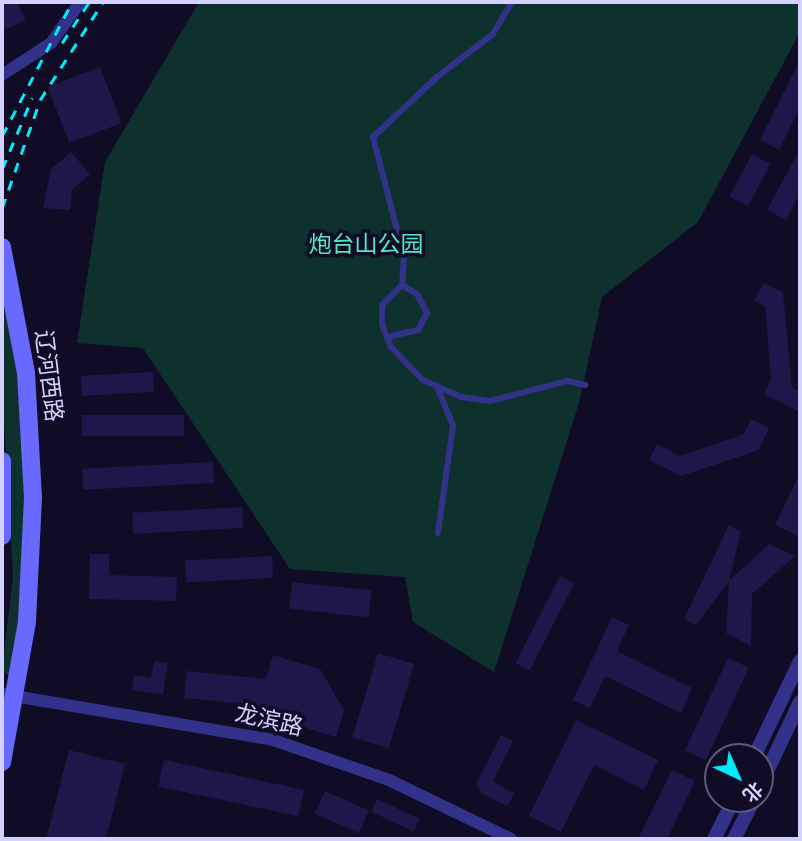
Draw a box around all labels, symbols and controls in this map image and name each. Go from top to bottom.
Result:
park label: 炮台山公园 [309,230,423,258]
street label: 辽河西路 [30,329,68,423]
street label: 龙滨路 [232,699,306,741]
north arrow [704,743,774,813]
text: 北 [738,777,767,807]

